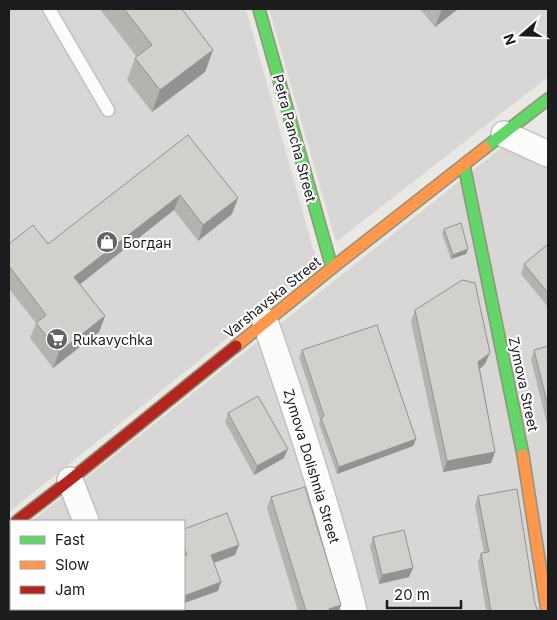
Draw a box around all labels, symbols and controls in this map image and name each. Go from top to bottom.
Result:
north arrow [497,10,547,60]
text: N [500,32,519,48]
street label: Petra Pancha Street [270,72,320,204]
shop icon: Богдан [95,230,119,254]
place label: Богдан [123,234,171,251]
street label: Varshavska Street [220,252,324,341]
supermarket icon: Rukavychka [45,327,69,351]
place label: Rukavychka [73,331,153,348]
street label: Zymova Street [506,335,542,433]
street label: Zymova Dolishnia Street [280,387,344,546]
legend [10,520,185,610]
text: Fast [55,530,85,549]
text: Slow [55,555,89,574]
scale bar [387,578,461,610]
text: Jam [55,580,85,599]
text: 20 m [394,585,430,604]

